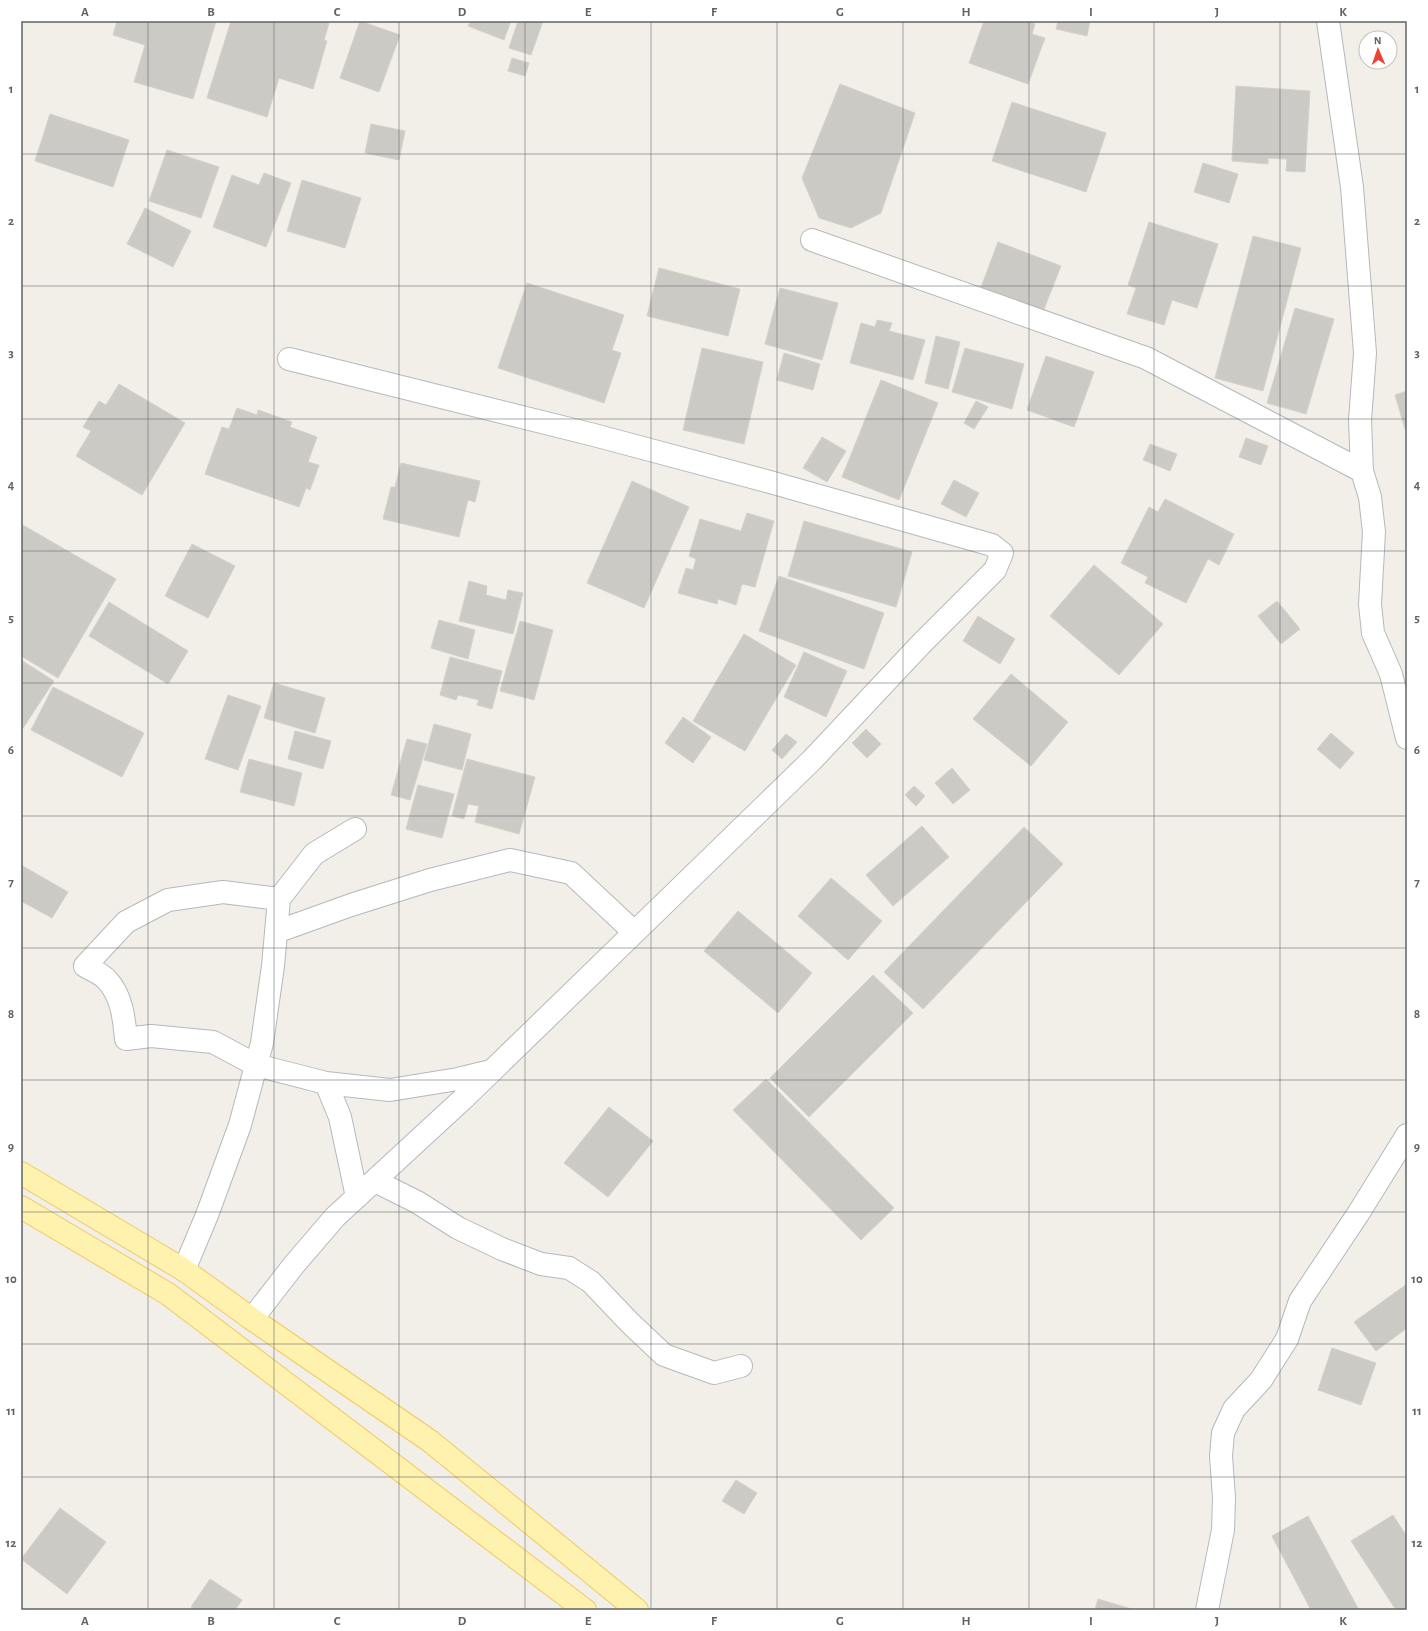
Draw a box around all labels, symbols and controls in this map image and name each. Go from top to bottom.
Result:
text: A [81,6,89,19]
text: B [207,6,215,19]
text: C [334,6,341,19]
text: D [458,6,467,19]
text: E [585,6,592,19]
text: F [711,6,718,19]
text: G [836,6,844,19]
text: H [961,6,971,19]
text: I [1089,6,1093,19]
text: J [1215,6,1219,19]
text: K [1339,6,1347,19]
north arrow [1358,30,1398,70]
text: N [1374,35,1382,46]
text: 1 [9,83,13,96]
text: 1 [1415,83,1419,96]
text: 2 [8,215,14,228]
text: 2 [1414,215,1420,228]
text: 3 [8,347,14,360]
text: 3 [1414,347,1420,360]
text: 4 [8,479,15,492]
text: 4 [1414,479,1421,492]
text: 5 [8,612,14,625]
text: 5 [1414,612,1420,625]
text: 6 [8,744,14,757]
text: 6 [1414,744,1420,757]
text: 7 [8,876,14,889]
text: 7 [1414,876,1420,889]
text: 8 [8,1008,14,1021]
text: 8 [1414,1008,1420,1021]
text: 9 [8,1141,14,1154]
text: 9 [1414,1141,1420,1154]
text: 10 [5,1273,17,1286]
text: 10 [1411,1273,1423,1286]
text: 11 [6,1405,16,1418]
text: 11 [1412,1405,1422,1418]
text: 12 [6,1537,16,1550]
text: 12 [1412,1537,1422,1550]
text: A [81,1615,89,1628]
text: B [207,1615,215,1628]
text: C [334,1615,341,1628]
text: D [458,1615,467,1628]
text: E [585,1615,592,1628]
text: F [711,1615,718,1628]
text: G [836,1615,844,1628]
text: H [961,1615,971,1628]
text: I [1089,1615,1093,1628]
text: J [1215,1615,1219,1628]
text: K [1339,1615,1347,1628]

